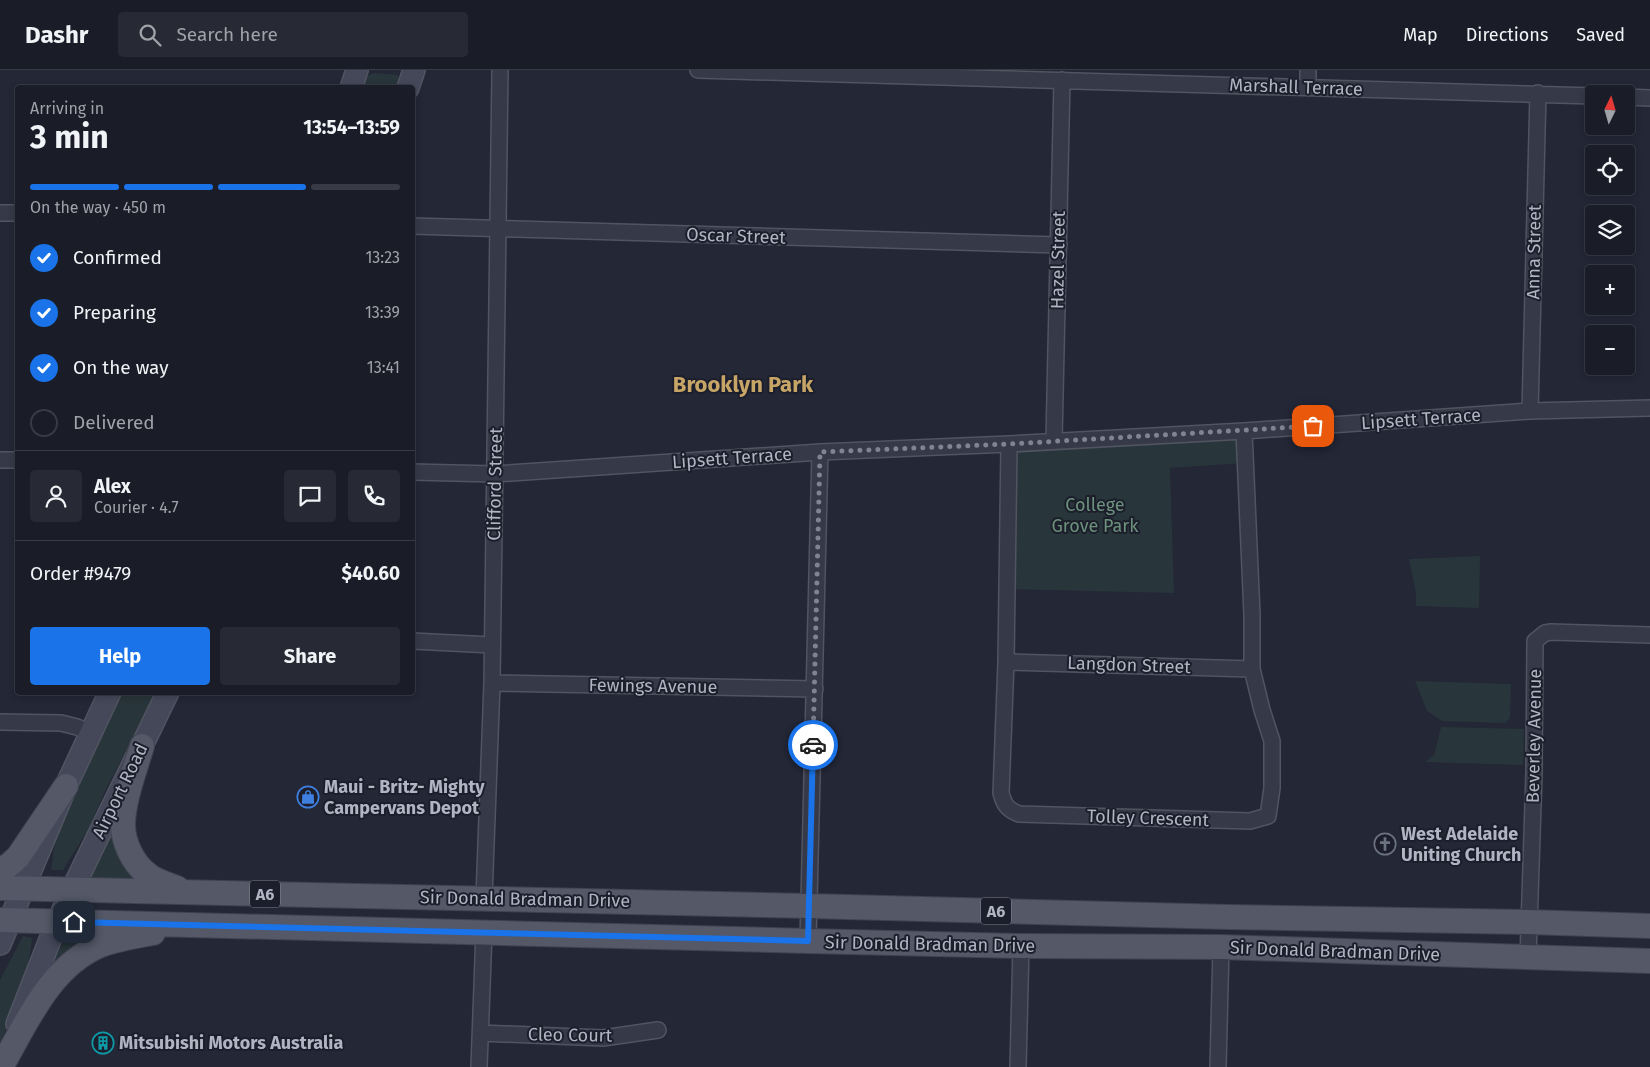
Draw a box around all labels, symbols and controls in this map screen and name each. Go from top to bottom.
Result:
search box [118,12,468,57]
text: Dashr [25,21,88,49]
icon: search [136,21,164,49]
text: Search here [176,23,278,46]
text: Map [1403,24,1438,46]
text: Directions [1466,24,1548,46]
text: Saved [1576,24,1625,46]
street label: Marshall Terrace [1229,74,1363,100]
north arrow [1585,85,1635,135]
map controls [1585,85,1635,375]
text: Arriving in [30,99,104,118]
text: 13:54–13:59 [303,116,400,139]
text: 3 min [30,118,109,156]
button: locate [1585,145,1635,195]
text: On the way · 450 m [30,198,166,217]
street label: Anna Street [1522,204,1546,300]
button: layers [1585,205,1635,255]
street label: Hazel Street [1046,210,1070,309]
street label: Oscar Street [686,223,787,249]
icon: check [30,244,58,272]
text: Confirmed [73,246,162,269]
text: 13:23 [365,248,400,267]
button: + [1585,265,1635,315]
icon: check [30,299,58,327]
text: Preparing [73,301,156,324]
text: 13:39 [365,303,400,322]
button: − [1585,325,1635,375]
icon: check [30,354,58,382]
text: On the way [73,356,169,379]
text: 13:41 [367,358,400,377]
district label: Brooklyn Park [673,371,814,398]
street label: Lipsett Terrace [1360,404,1482,434]
pin [1292,405,1334,447]
text: Delivered [73,411,155,434]
icon: bag [1299,412,1327,440]
street label: Clifford Street [483,427,507,541]
street label: Lipsett Terrace [671,443,793,473]
button: person [30,470,82,522]
button: chat [284,470,336,522]
button: phone [348,470,400,522]
text: Alex [94,475,131,498]
park label: College Grove Park [1052,494,1139,537]
text: Courier · 4.7 [94,498,179,517]
text: Order #9479 [30,562,131,585]
text: $40.60 [342,562,400,585]
button: Help [30,627,210,685]
button: Share [220,627,400,685]
street label: Langdon Street [1067,652,1192,678]
street label: Beverley Avenue [1522,669,1546,803]
street label: Fewings Avenue [588,674,718,698]
courier [788,720,838,770]
icon: car [799,731,827,759]
street label: Airport Road [87,740,153,842]
place label: Maui - Britz- Mighty Campervans Depot [324,776,485,819]
shop icon: Maui - Britz- Mighty Campervans Depot [296,785,320,809]
street label: Tolley Crescent [1087,805,1210,831]
place label: West Adelaide Uniting Church [1401,823,1521,866]
church icon: West Adelaide Uniting Church [1373,832,1397,856]
road number: A6 [250,881,280,908]
street label: Sir Donald Bradman Drive [420,886,630,912]
road number: A6 [981,898,1011,924]
pin [53,901,95,943]
icon: home [60,908,88,936]
street label: Sir Donald Bradman Drive [825,931,1035,957]
street label: Sir Donald Bradman Drive [1230,936,1440,966]
street label: Cleo Court [528,1023,613,1047]
building icon: Mitsubishi Motors Australia [91,1031,115,1055]
place label: Mitsubishi Motors Australia [119,1032,343,1054]

